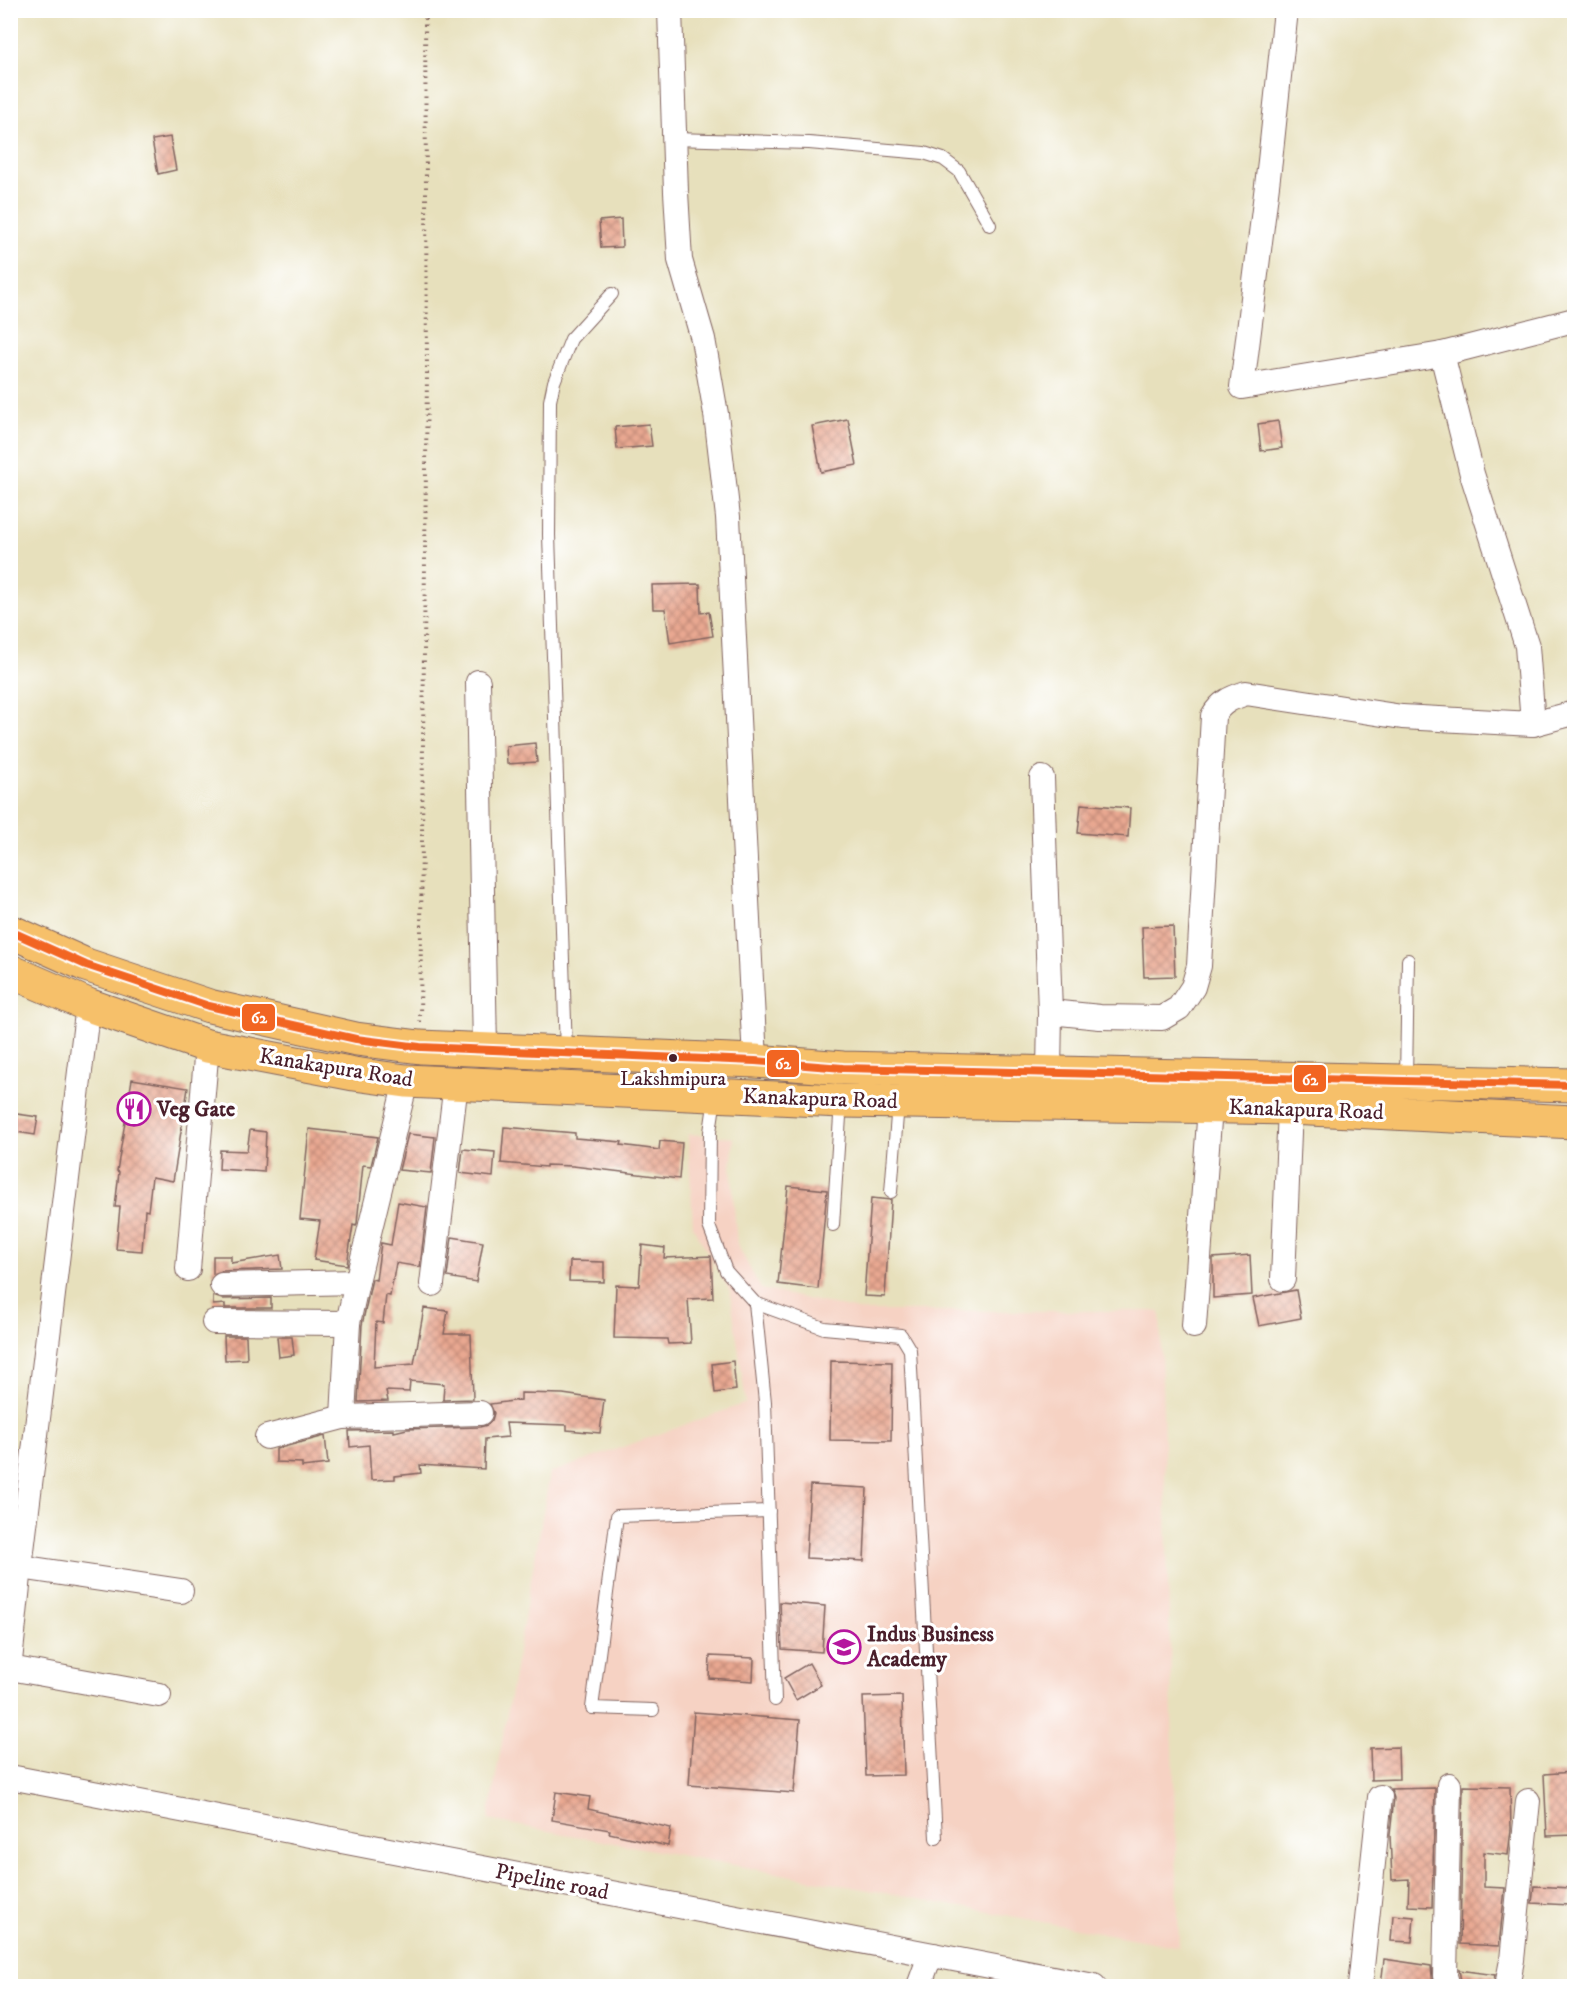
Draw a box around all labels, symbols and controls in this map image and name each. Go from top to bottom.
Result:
line badge: 62 [241,1003,276,1032]
text: 62 [251,1008,268,1028]
street label: Kanakapura Road [257,1043,415,1093]
line badge: 62 [766,1049,800,1078]
marker: Lakshmipura [667,1052,679,1064]
text: 62 [775,1054,792,1074]
line badge: 62 [1293,1064,1327,1093]
place label: Lakshmipura [620,1067,726,1092]
text: 62 [1302,1070,1319,1090]
street label: Kanakapura Road [742,1083,898,1115]
restaurant icon: Veg Gate [116,1091,152,1127]
street label: Kanakapura Road [1228,1094,1384,1126]
place label: Veg Gate [156,1096,235,1123]
place label: Indus Business Academy [866,1621,995,1673]
school or university icon: Indus Business Academy [826,1629,862,1665]
street label: Pipeline road [493,1858,611,1906]

